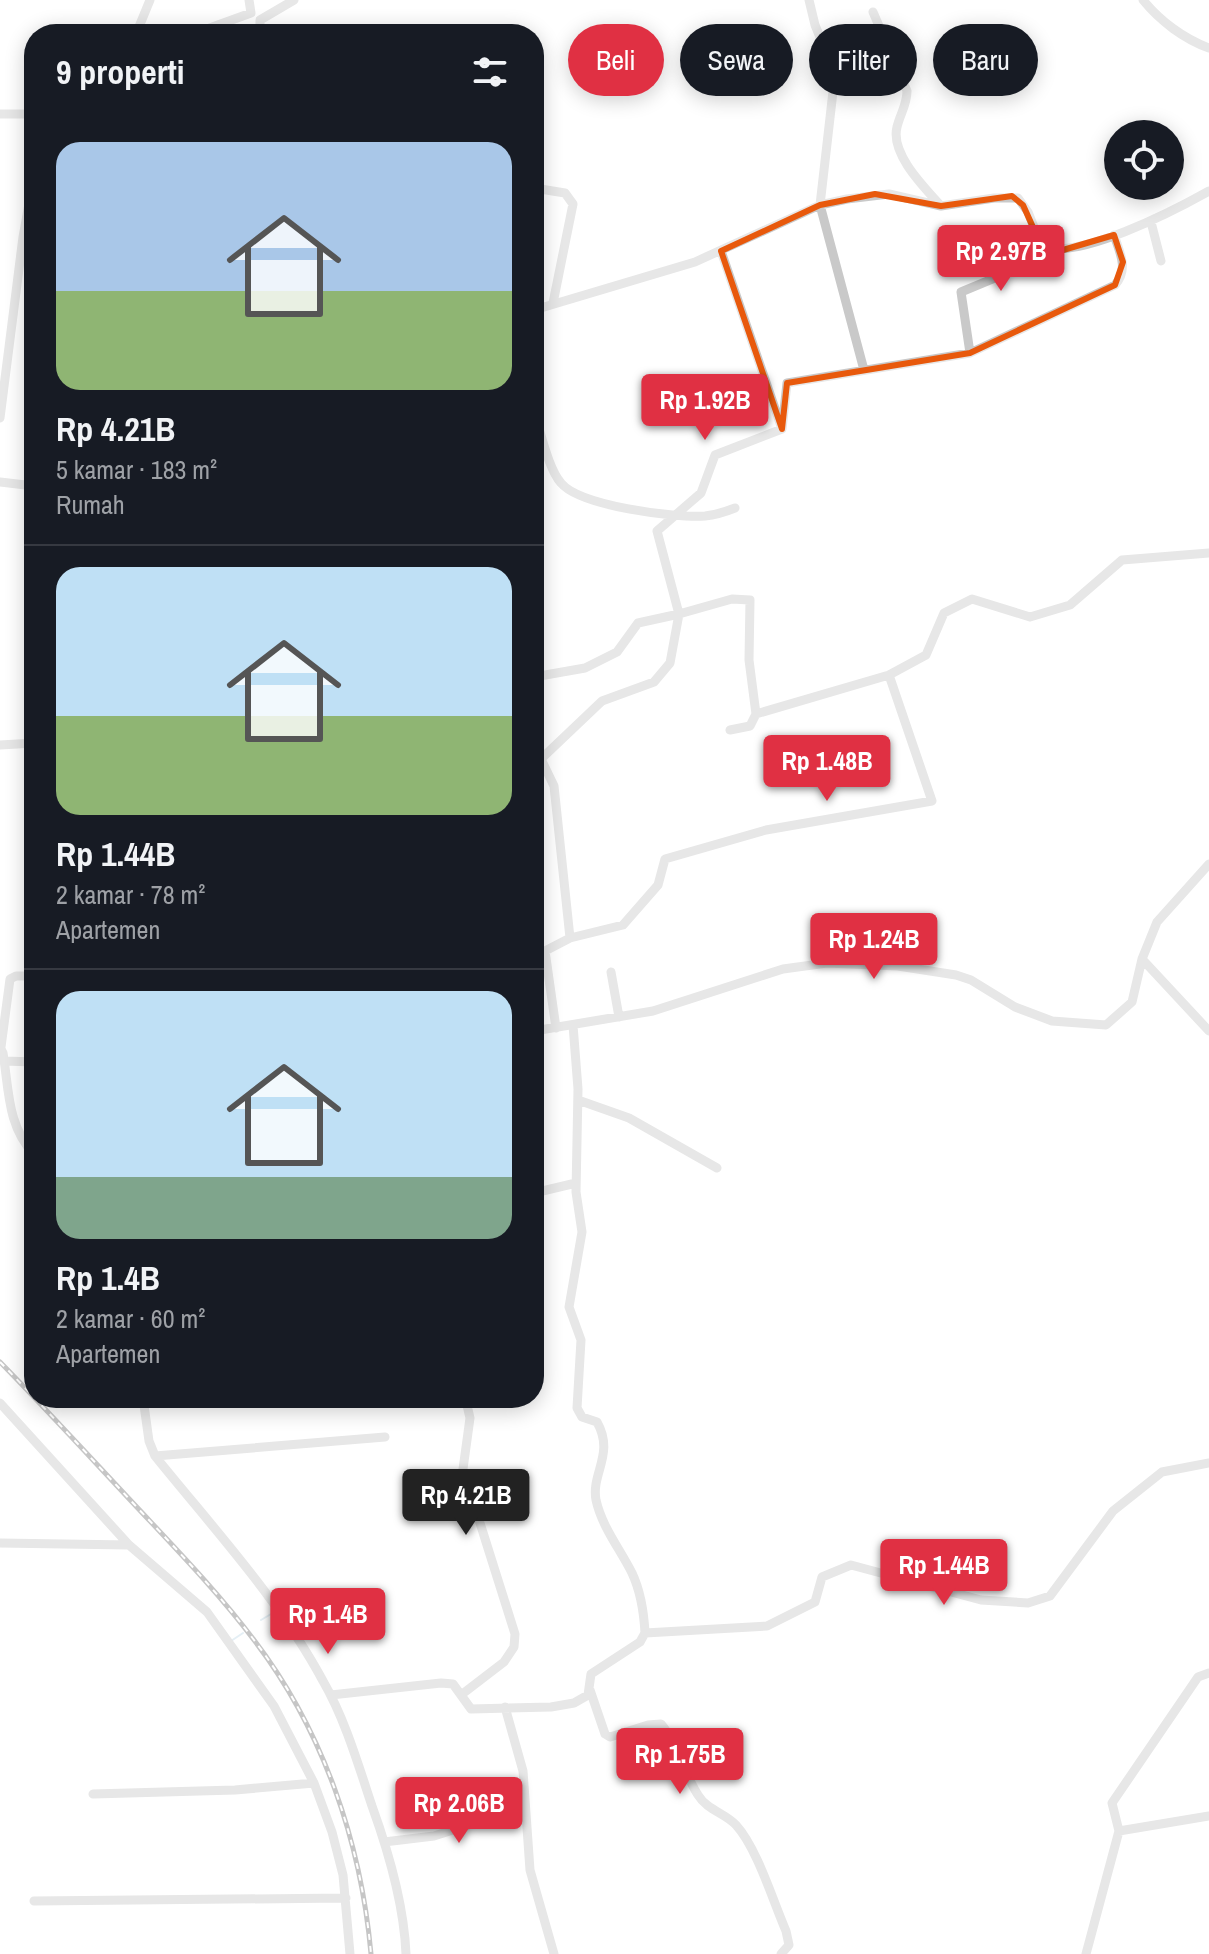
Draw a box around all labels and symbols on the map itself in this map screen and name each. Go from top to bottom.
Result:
pin: Rp 2.97B [918,225,1084,293]
pin: Rp 1.92B [622,374,788,442]
pin: Rp 1.48B [744,735,910,803]
pin: Rp 1.24B [791,913,957,981]
pin: Rp 4.21B [383,1469,549,1537]
pin: Rp 1.44B [861,1539,1027,1607]
pin: Rp 1.4B [254,1588,402,1656]
pin: Rp 1.75B [597,1728,763,1796]
pin: Rp 2.06B [376,1777,542,1845]

